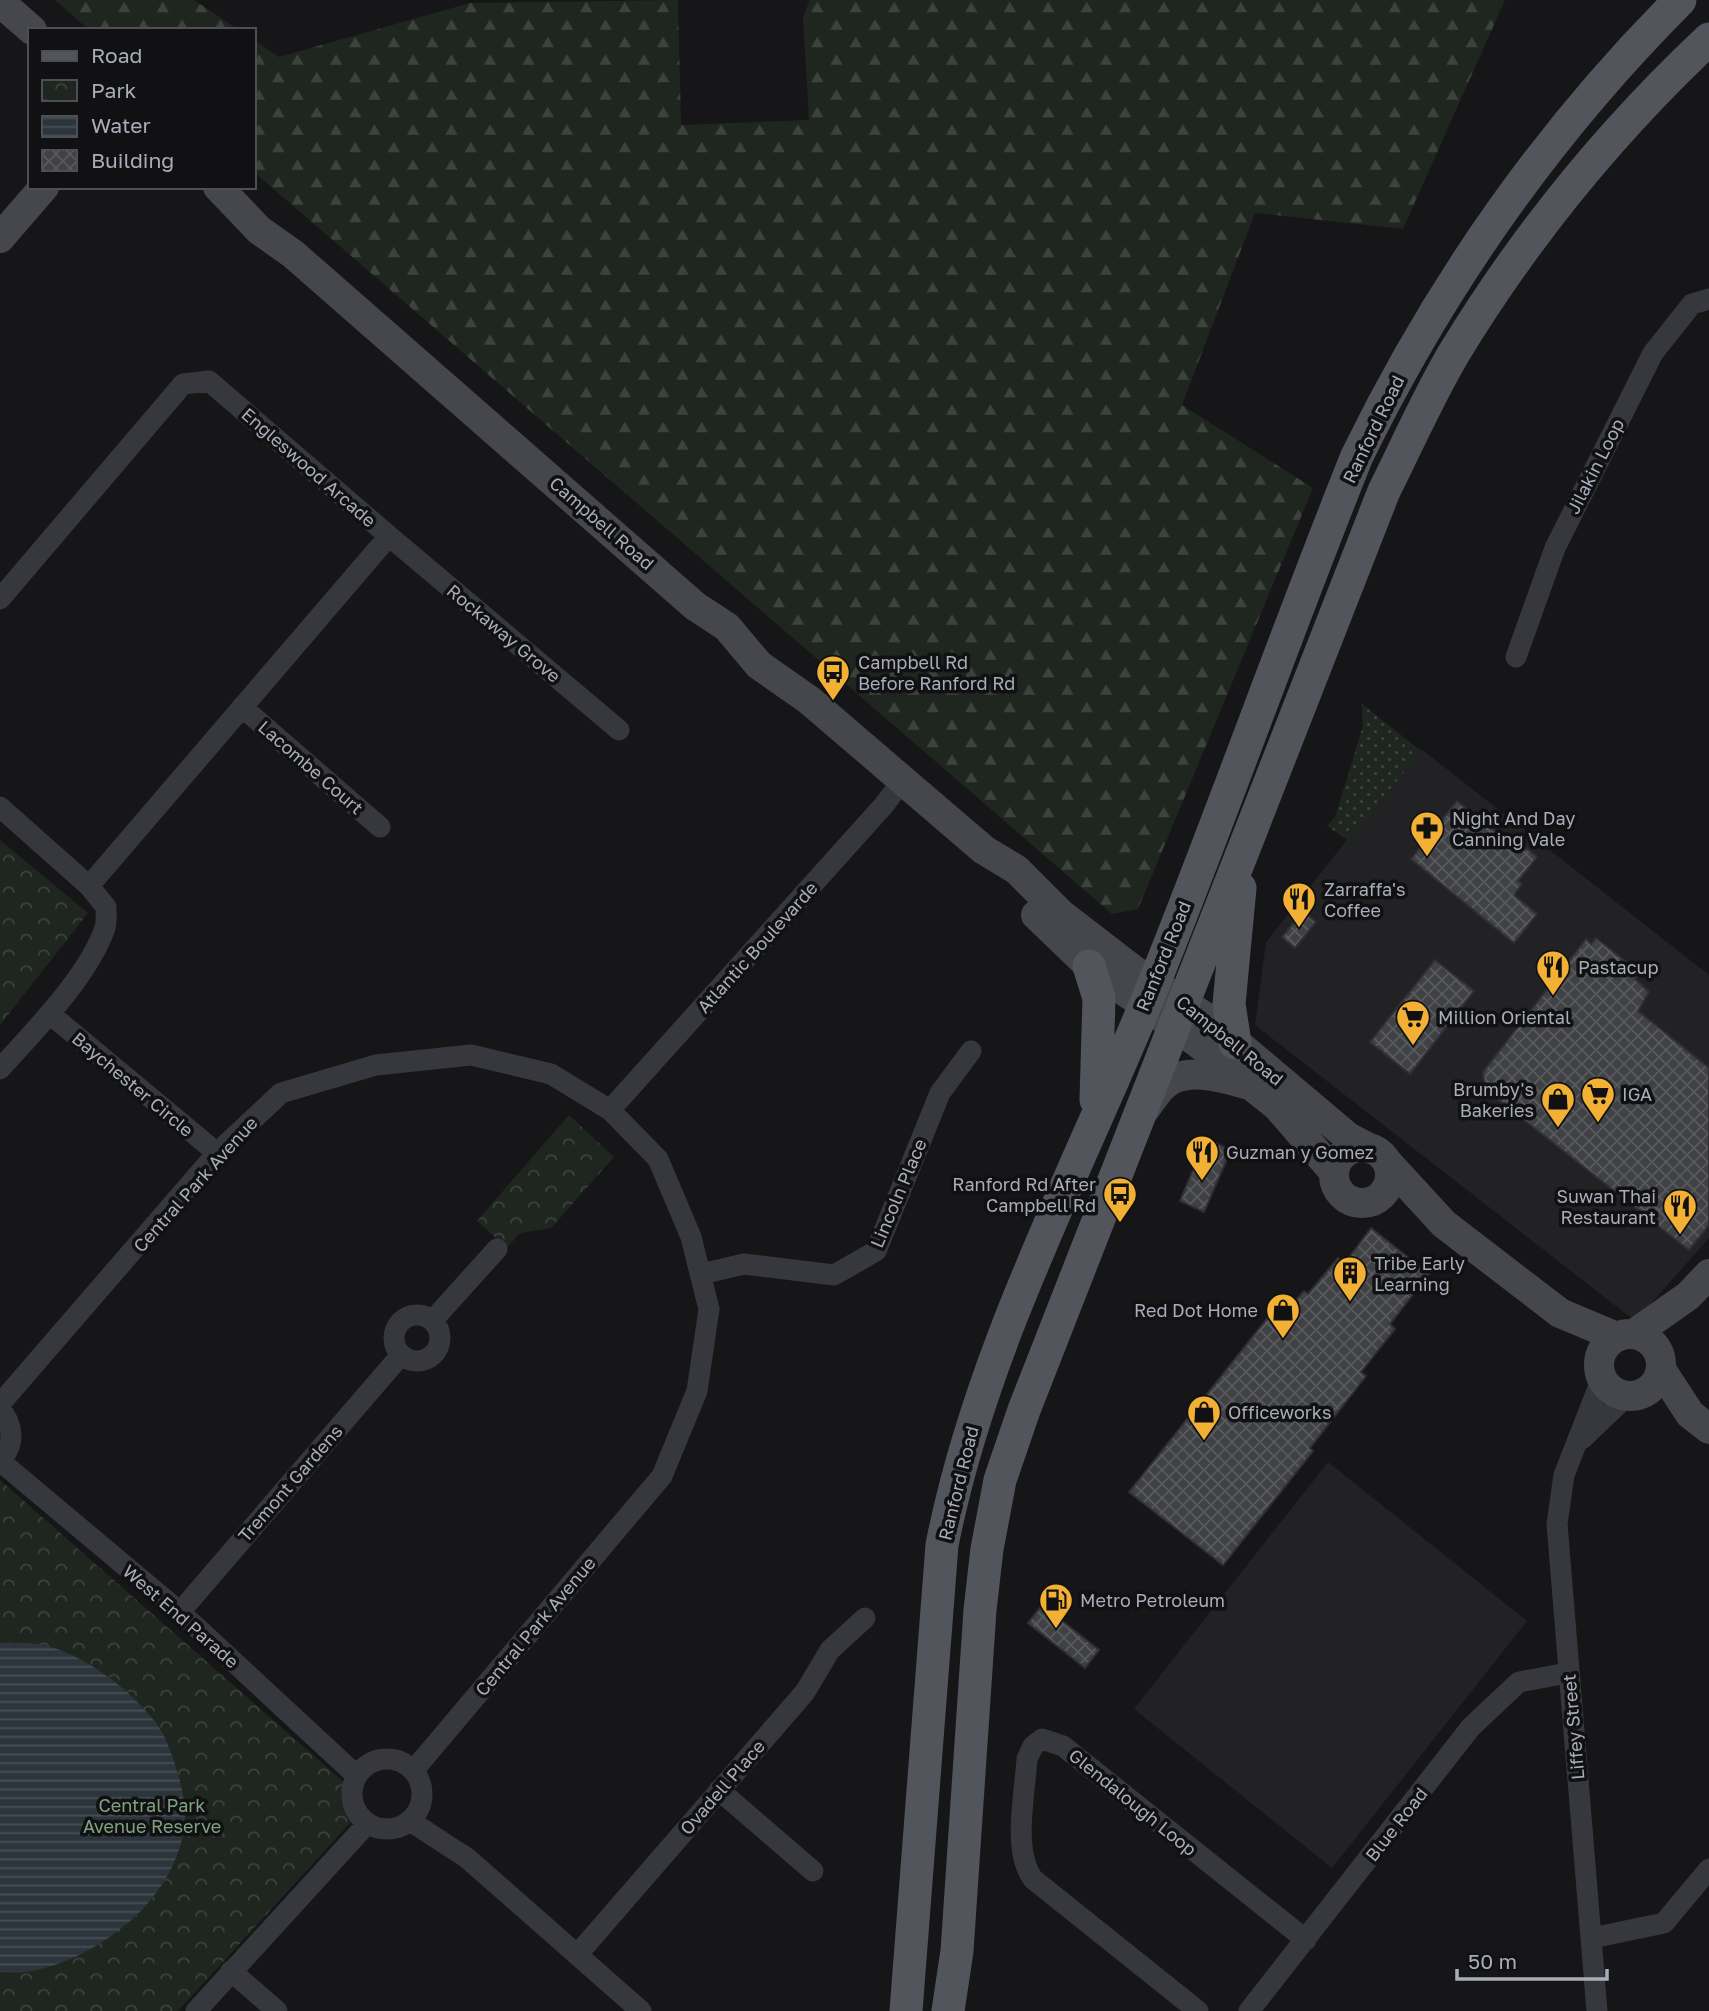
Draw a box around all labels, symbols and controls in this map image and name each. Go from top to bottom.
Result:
legend [28,28,256,189]
text: Road [91,42,142,68]
text: Park [91,77,137,103]
text: Water [91,112,151,138]
text: Building [91,147,174,173]
street label: Ranford Road [1337,372,1409,486]
street label: Engleswood Arcade [237,403,381,531]
street label: Jilakin Loop [1562,415,1628,517]
street label: Campbell Road [545,472,659,574]
street label: Rockaway Grove [443,579,565,687]
place label: Campbell Rd Before Ranford Rd [858,651,1015,694]
bus stop icon: Campbell Rd Before Ranford Rd [814,653,852,702]
street label: Lacombe Court [254,716,368,818]
place label: Night And Day Canning Vale [1452,807,1575,850]
pharmacy icon: Night And Day Canning Vale [1408,809,1446,858]
street label: Atlantic Boulevarde [692,877,822,1017]
place label: Zarraffa's Coffee [1324,878,1405,921]
restaurant icon: Zarraffa's Coffee [1280,880,1318,929]
street label: Ranford Road [1131,898,1195,1014]
restaurant icon: Pastacup [1534,948,1572,997]
place label: Pastacup [1578,956,1658,978]
street label: Campbell Road [1172,990,1288,1090]
supermarket icon: Million Oriental [1394,998,1432,1047]
place label: Million Oriental [1438,1006,1571,1028]
street label: Baychester Circle [68,1027,198,1141]
supermarket icon: IGA [1579,1075,1617,1124]
place label: Brumby's Bakeries [1453,1078,1534,1121]
shop icon: Brumby's Bakeries [1539,1080,1577,1129]
place label: IGA [1622,1083,1652,1105]
street label: Central Park Avenue [128,1112,262,1256]
restaurant icon: Guzman y Gomez [1183,1133,1221,1182]
street label: Lincoln Place [865,1135,931,1251]
place label: Guzman y Gomez [1226,1141,1374,1163]
place label: Ranford Rd After Campbell Rd [952,1173,1096,1216]
bus stop icon: Ranford Rd After Campbell Rd [1101,1175,1139,1224]
place label: Suwan Thai Restaurant [1556,1185,1656,1228]
restaurant icon: Suwan Thai Restaurant [1661,1187,1699,1236]
place label: Tribe Early Learning [1374,1252,1465,1295]
building icon: Tribe Early Learning [1331,1254,1369,1303]
shop icon: Red Dot Home [1264,1291,1302,1340]
place label: Red Dot Home [1134,1299,1258,1321]
shop icon: Officeworks [1185,1393,1223,1442]
place label: Officeworks [1228,1401,1331,1423]
street label: Tremont Gardens [233,1420,347,1546]
street label: Ranford Road [933,1424,983,1542]
street label: Central Park Avenue [470,1552,600,1700]
street label: West End Parade [119,1560,243,1672]
fuel station icon: Metro Petroleum [1037,1581,1075,1630]
place label: Metro Petroleum [1080,1589,1225,1611]
street label: Liffey Street [1557,1673,1589,1781]
street label: Ovadell Place [675,1735,769,1839]
street label: Glendalough Loop [1065,1744,1201,1860]
street label: Blue Road [1360,1783,1432,1865]
park label: Central Park Avenue Reserve [83,1794,221,1837]
scale bar [1457,1938,1608,1982]
text: 50 m [1468,1948,1517,1974]

